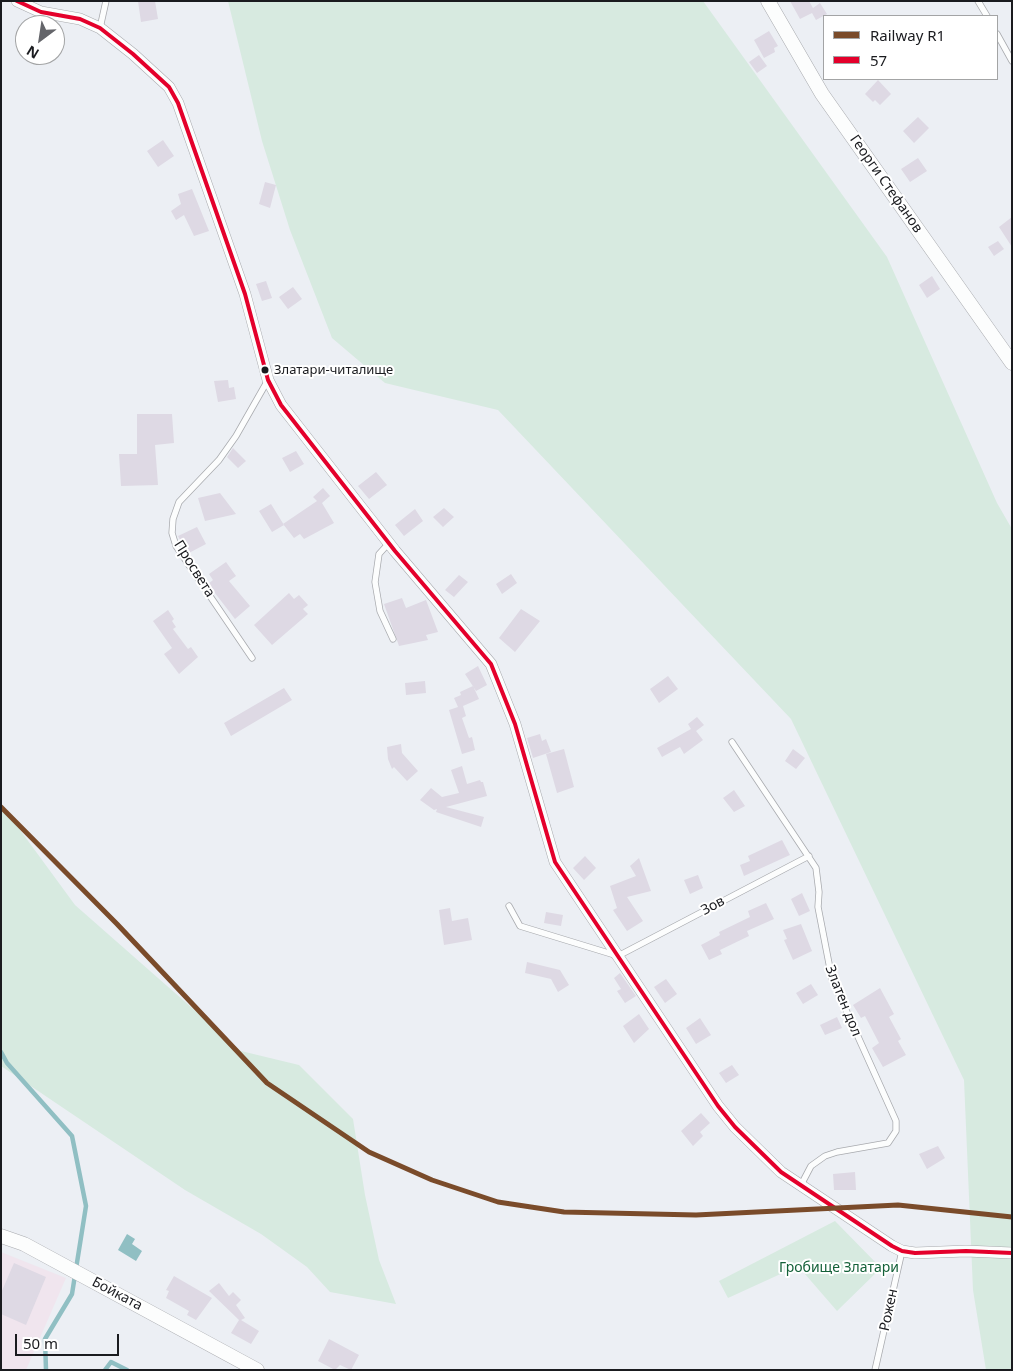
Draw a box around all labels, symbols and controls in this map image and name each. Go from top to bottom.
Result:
north arrow [15,15,65,65]
legend [823,15,998,80]
text: Railway R1 [870,25,945,45]
text: N [23,41,42,64]
text: 57 [870,50,887,70]
street label: Георги Стефанов [846,132,926,236]
place label: Златари-читалище [274,362,393,378]
marker: Златари-читалище [260,365,270,375]
street label: Просвета [170,538,218,600]
street label: Зов [698,893,728,919]
street label: Златен дол [821,963,865,1039]
park label: Гробище Златари [779,1260,899,1276]
street label: Бойката [89,1274,145,1314]
street label: Рожен [876,1287,902,1333]
scale bar [18,1324,121,1356]
text: 50 m [23,1333,58,1353]

